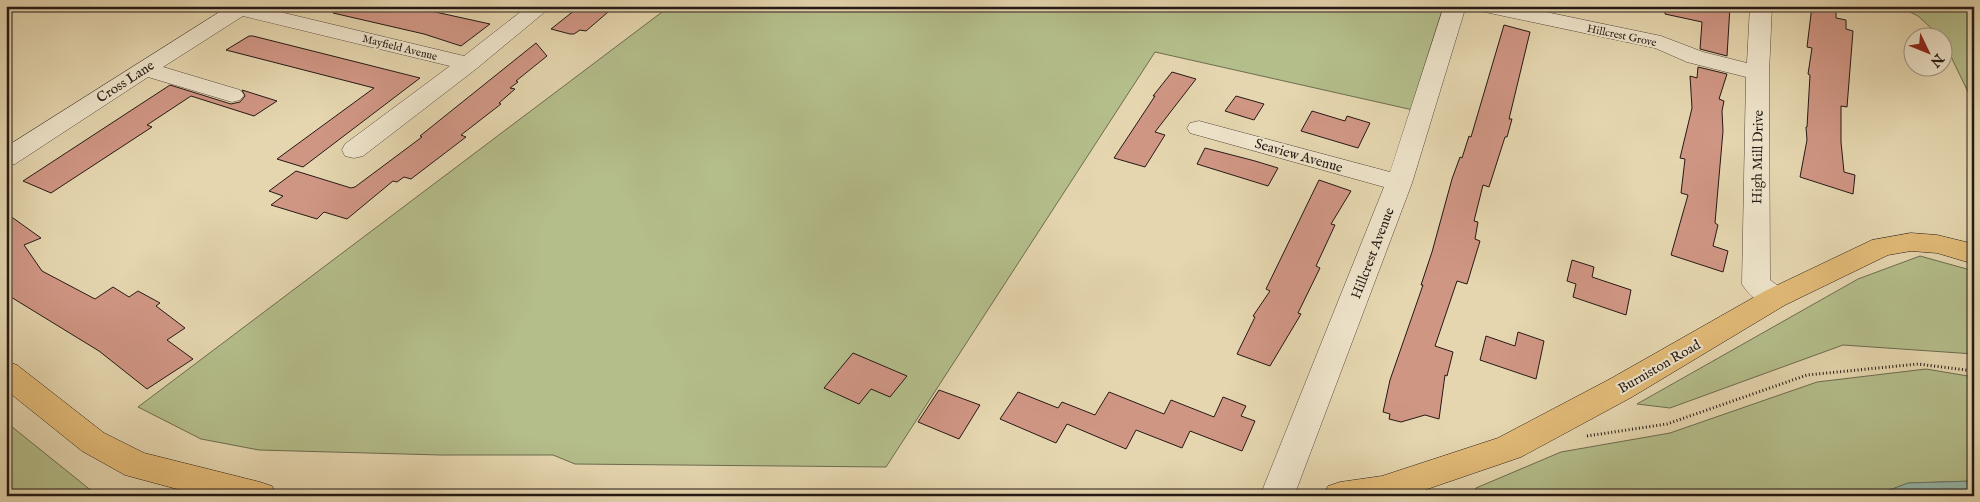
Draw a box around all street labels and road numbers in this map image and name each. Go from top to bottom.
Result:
street label: Hillcrest Grove [1586,22,1658,50]
street label: Mayfield Avenue [361,32,439,64]
street label: Cross Lane [93,56,158,107]
street label: High Mill Drive [1748,109,1768,204]
street label: Seaview Avenue [1253,135,1345,177]
street label: Hillcrest Avenue [1347,205,1399,302]
street label: Burniston Road [1615,336,1704,398]

